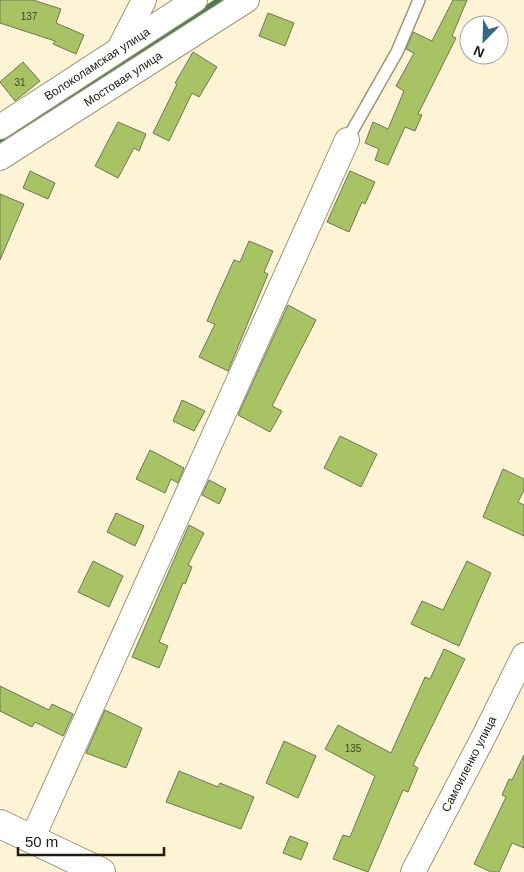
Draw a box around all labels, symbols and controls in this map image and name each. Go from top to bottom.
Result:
house number: 137 [21,11,38,22]
north arrow [459,15,509,65]
street label: Волоколамская улица [42,24,153,103]
text: N [471,43,487,61]
street label: Мостовая улица [81,48,165,110]
house number: 31 [14,77,26,88]
street label: Самоиленко улица [439,713,499,814]
house number: 135 [345,743,362,754]
scale bar [18,824,164,856]
text: 50 m [25,833,58,850]

